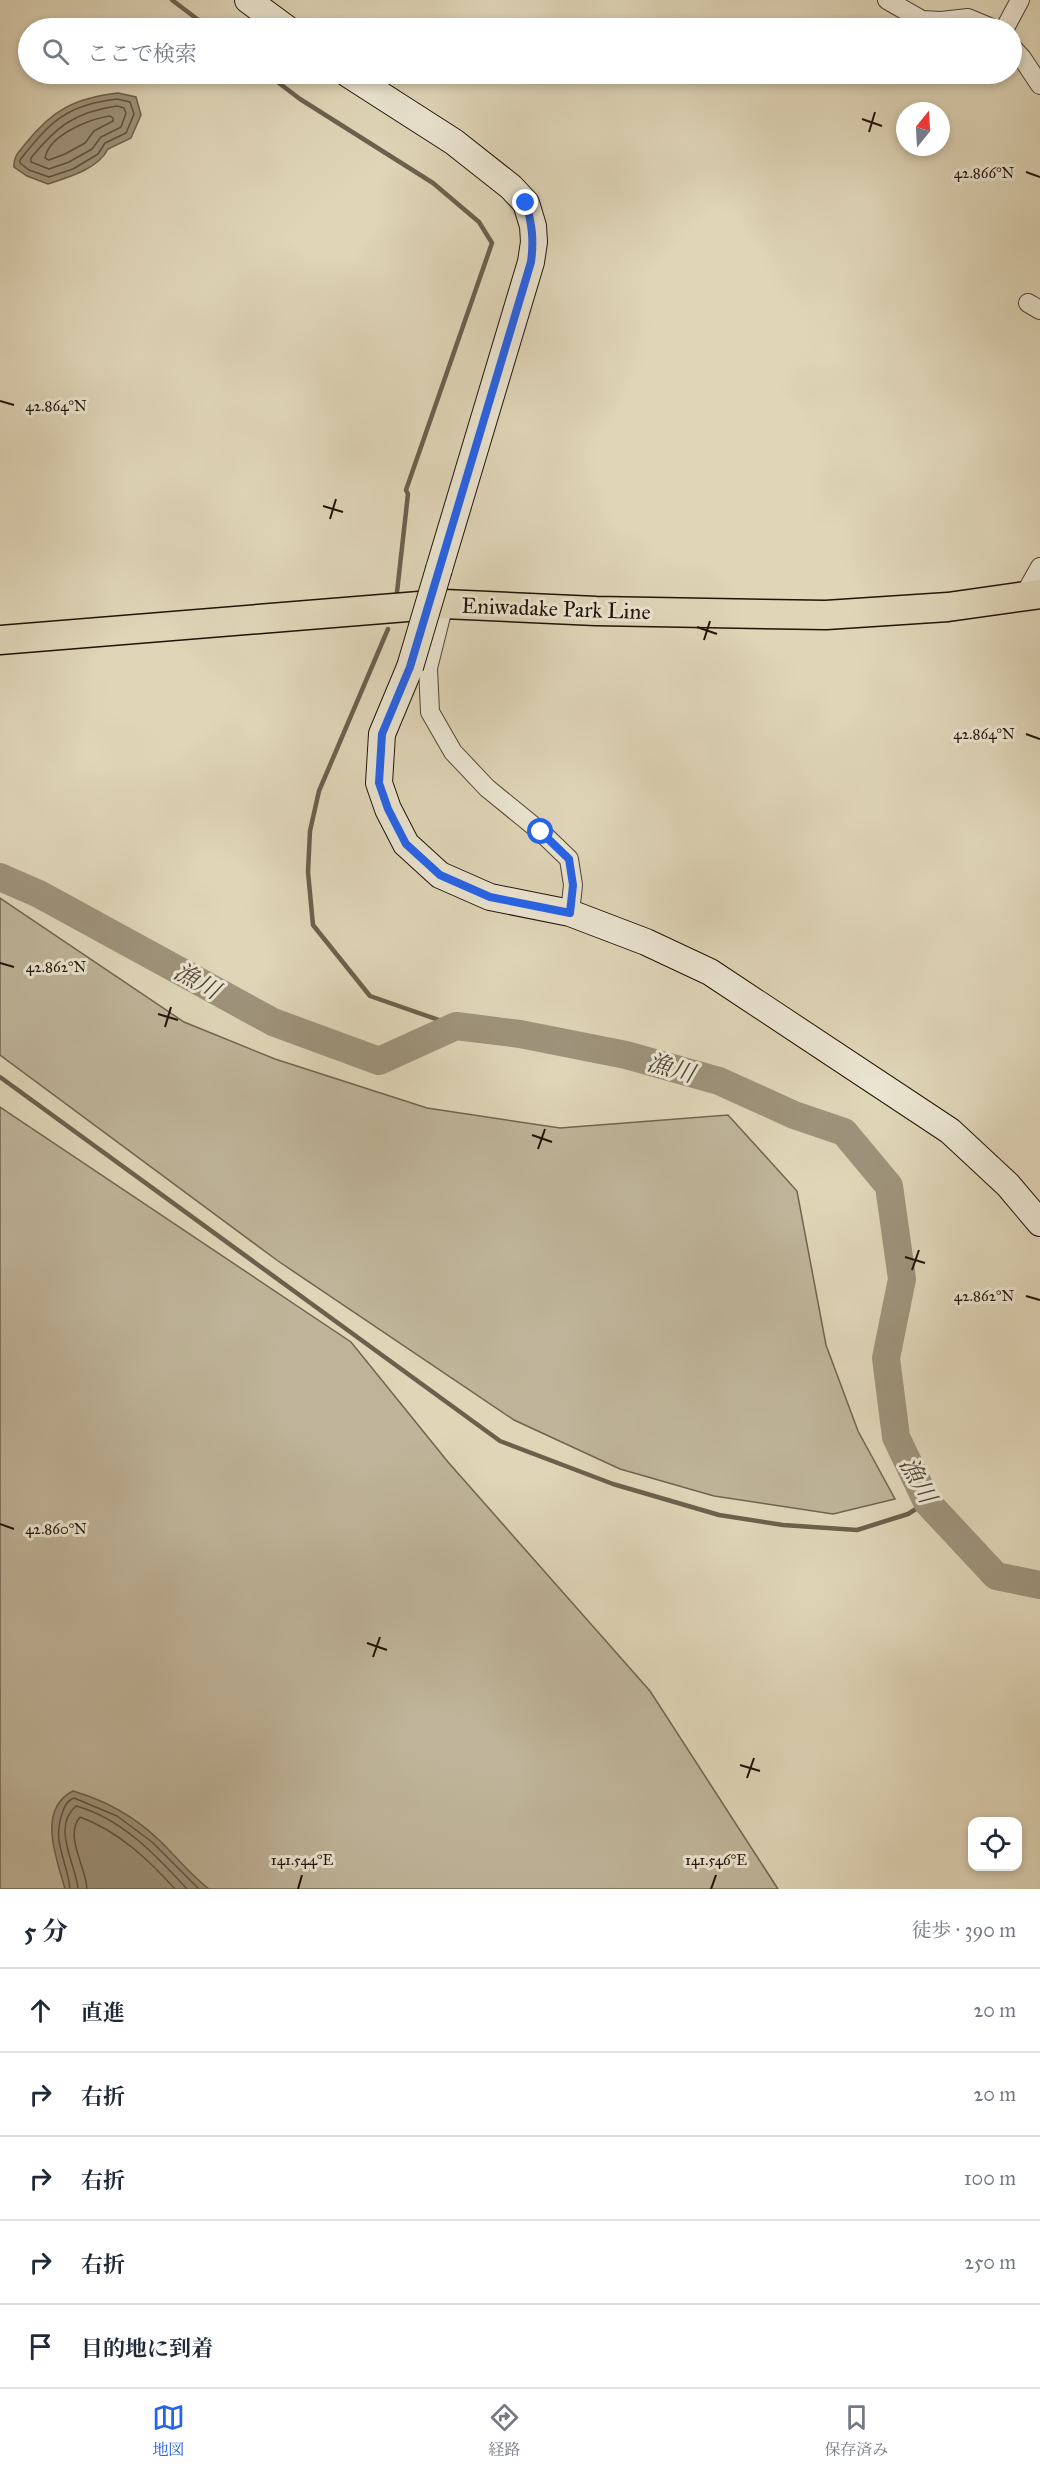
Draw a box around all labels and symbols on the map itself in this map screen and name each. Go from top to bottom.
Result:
north arrow [896,102,950,156]
text: 42.866°N [954,164,1015,182]
route end [512,189,538,215]
text: 42.864°N [25,397,87,415]
street label: Eniwadake Park Line [461,592,651,625]
text: 42.864°N [953,725,1015,743]
route start [527,818,553,844]
water label: 漁川 [169,956,228,1007]
text: 42.862°N [26,958,86,976]
water label: 漁川 [644,1047,701,1090]
text: 42.862°N [954,1287,1014,1305]
water label: 漁川 [893,1452,944,1511]
text: 42.860°N [25,1520,87,1538]
text: 141.544°E [271,1851,334,1869]
text: 141.546°E [685,1851,747,1869]

